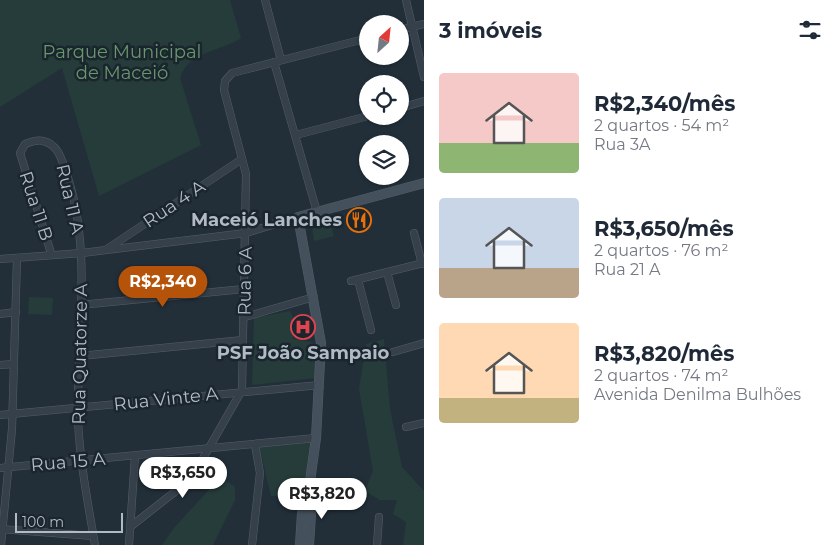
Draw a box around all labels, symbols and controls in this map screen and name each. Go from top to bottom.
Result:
north arrow [359,15,409,65]
map controls [359,15,409,185]
icon: filters [796,16,824,44]
text: 3 imóveis [439,18,542,43]
park label: Parque Municipal de Maceió [43,41,201,84]
button: locate [359,75,409,125]
text: R$2,340/mês [594,91,735,116]
icon: home [479,93,539,153]
text: 2 quartos · 54 m² [594,116,729,135]
button: layers [359,135,409,185]
text: Rua 3A [594,135,650,154]
street label: Rua 11 A [51,162,89,236]
street label: Rua 11 B [14,168,58,244]
street label: Rua 4 A [139,175,209,233]
restaurant icon: Maceió Lanches [346,207,372,233]
place label: Maceió Lanches [191,209,342,231]
text: R$3,650/mês [594,216,734,241]
icon: home [479,218,539,278]
text: 2 quartos · 76 m² [594,241,728,260]
street label: Rua 6 A [233,246,257,316]
text: Rua 21 A [594,260,660,279]
pin: R$2,340 [117,266,209,308]
text: R$2,340 [129,272,197,291]
street label: Rua Quatorze A [68,283,92,425]
hospital icon: PSF João Sampaio [290,314,316,340]
text: R$3,820/mês [594,341,734,366]
place label: PSF João Sampaio [217,342,390,364]
icon: home [479,343,539,403]
text: 2 quartos · 74 m² [594,366,728,385]
street label: Rua Vinte A [113,383,220,415]
text: Avenida Denilma Bulhões [594,385,801,404]
street label: Rua 15 A [30,448,106,476]
pin: R$3,650 [137,456,229,499]
text: R$3,650 [150,463,216,482]
pin: R$3,820 [276,478,368,520]
text: R$3,820 [289,484,355,503]
scale bar [15,510,122,533]
text: 100 m [22,513,64,531]

